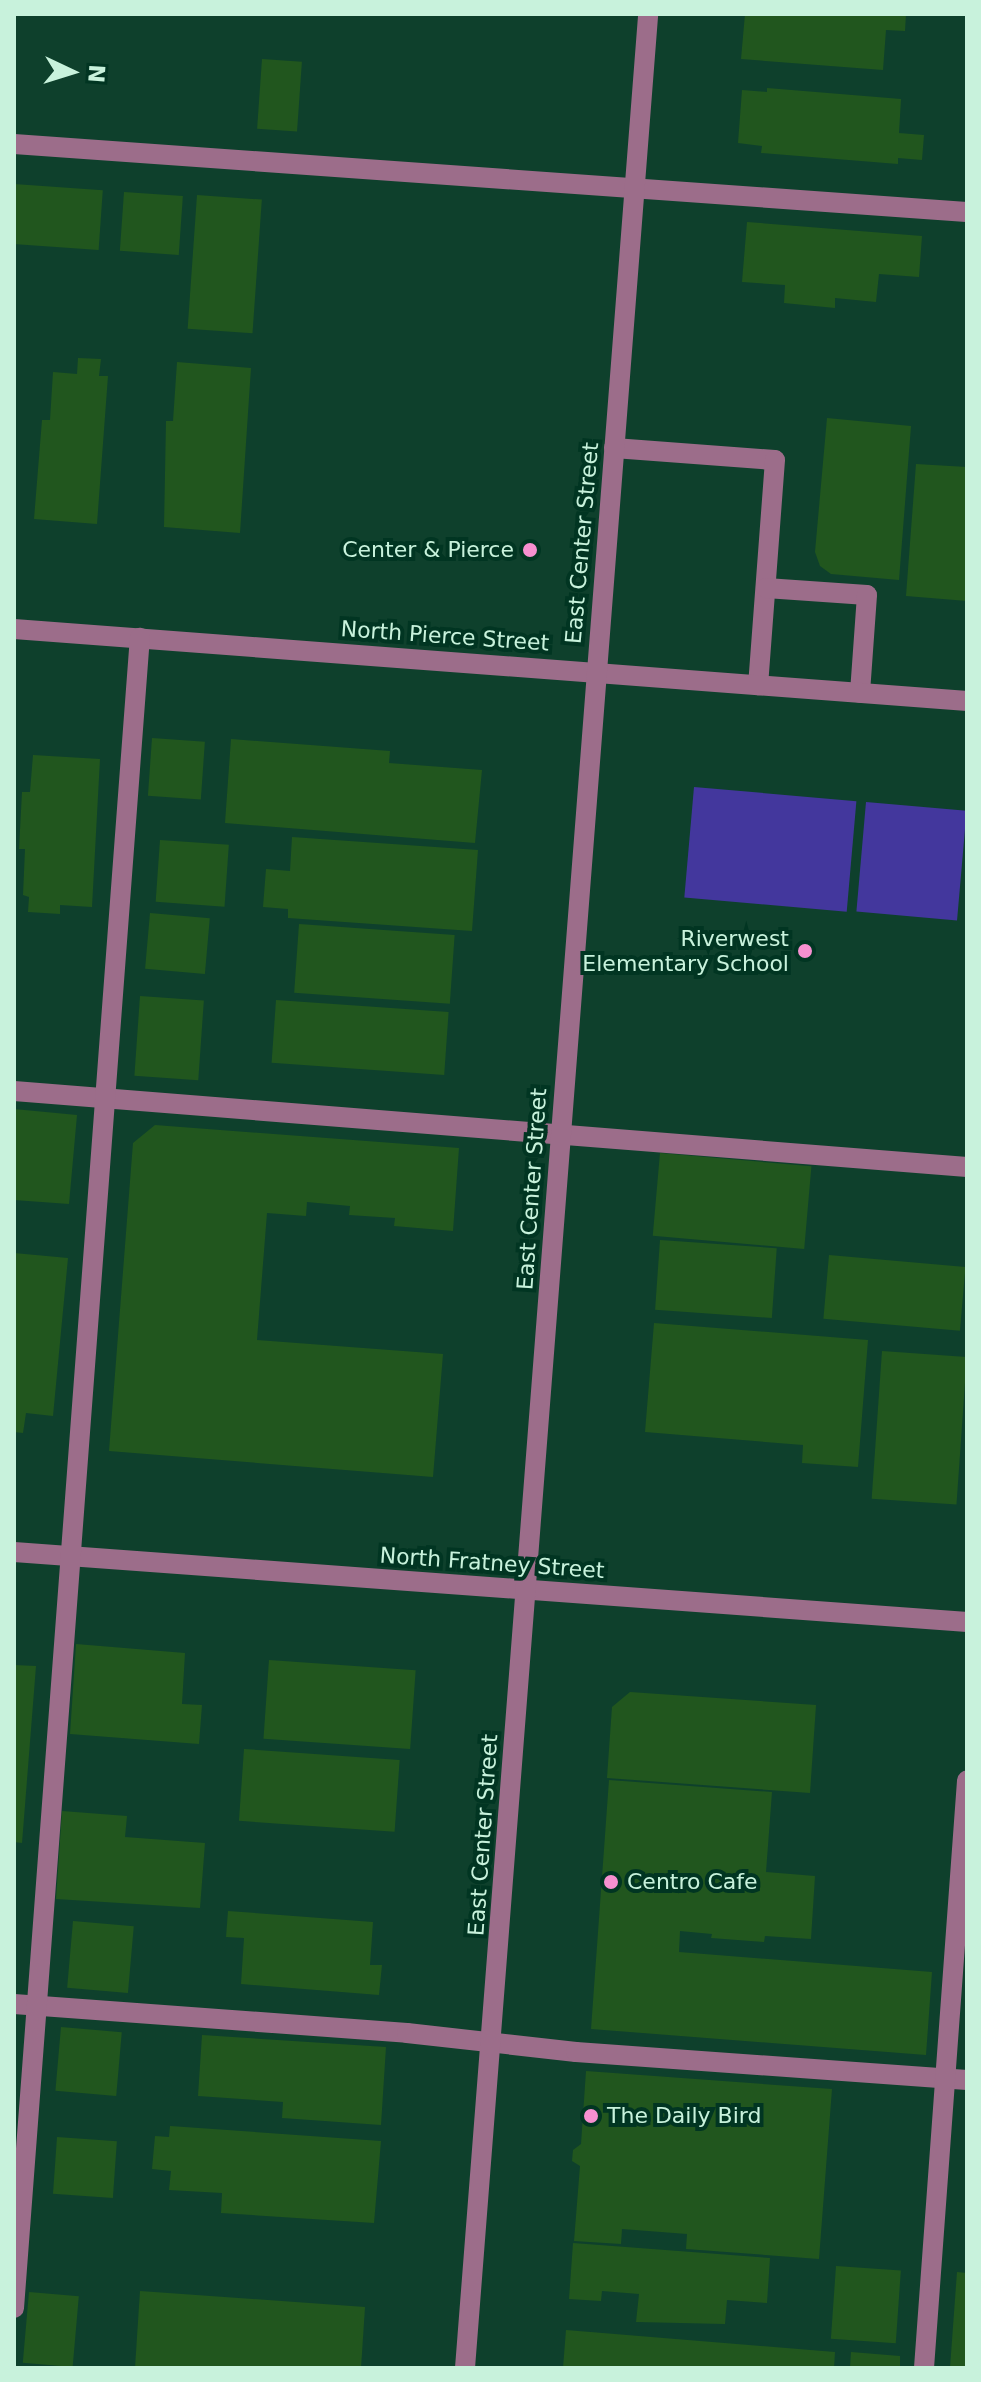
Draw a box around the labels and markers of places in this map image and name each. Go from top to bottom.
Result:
place label: Center & Pierce [342,537,514,563]
marker: Center & Pierce [521,541,539,559]
place label: Riverwest Elementary School [582,925,789,976]
marker: Riverwest Elementary School [796,942,814,960]
place label: Centro Cafe [627,1869,758,1895]
marker: Centro Cafe [602,1873,620,1891]
place label: The Daily Bird [607,2103,761,2129]
marker: The Daily Bird [582,2107,600,2125]

